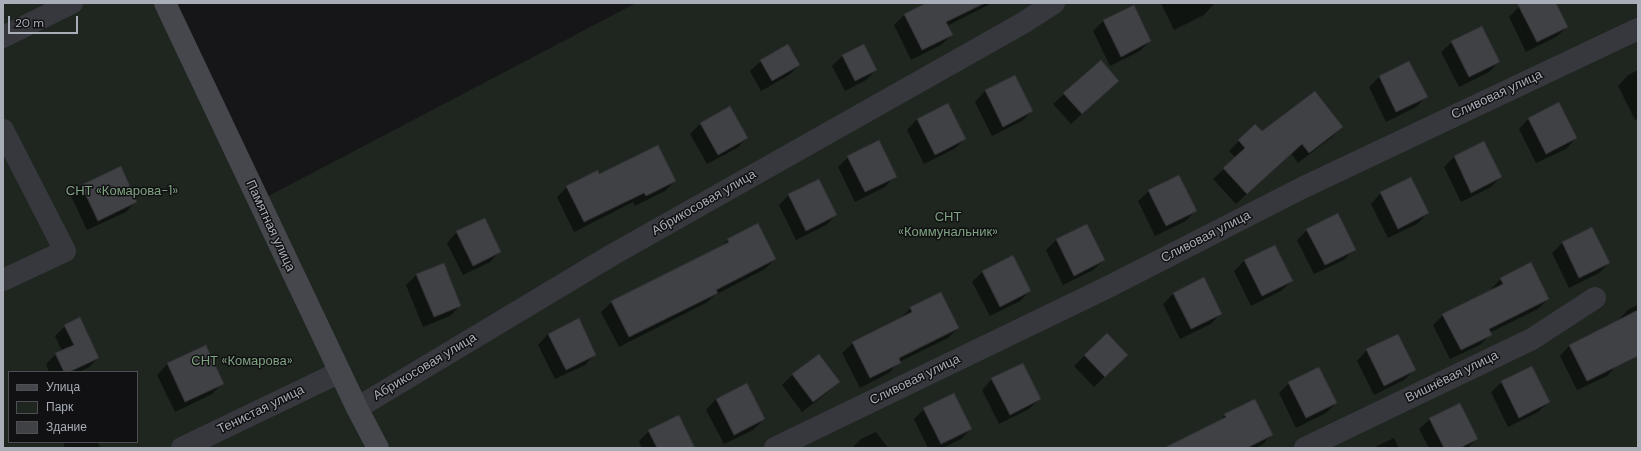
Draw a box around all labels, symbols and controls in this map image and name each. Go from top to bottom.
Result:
scale bar [10,8,80,34]
text: 20 m [15,15,44,31]
street label: Сливовая улица [1449,67,1545,123]
street label: Абрикосовая улица [649,167,759,239]
street label: Памятная улица [242,178,298,274]
park label: СНТ «Комарова-1» [66,184,178,200]
street label: Сливовая улица [1159,208,1253,266]
park label: СНТ «Коммунальник» [898,210,998,241]
street label: Абрикосовая улица [371,330,479,404]
street label: Вишнёвая улица [1403,348,1501,406]
street label: Сливовая улица [867,351,963,409]
park label: СНТ «Комарова» [191,354,293,370]
legend [8,371,138,443]
text: Улица [46,379,80,395]
street label: Тенистая улица [215,382,307,438]
text: Парк [46,399,73,415]
text: Здание [46,419,87,435]

